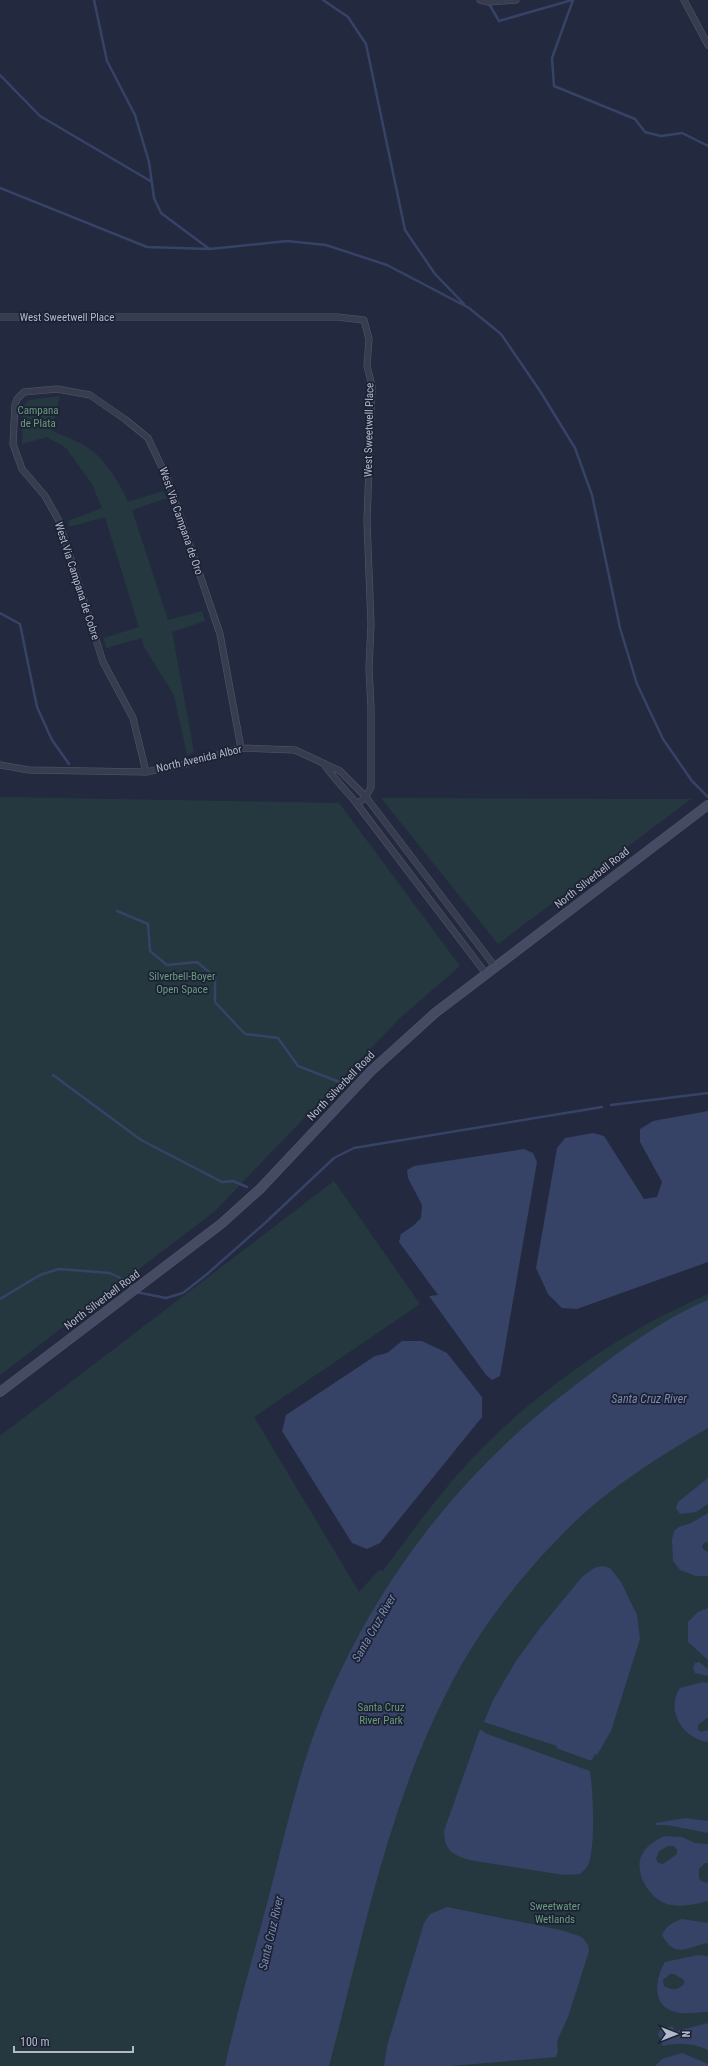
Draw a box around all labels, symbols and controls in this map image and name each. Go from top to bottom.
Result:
street label: West Sweetwell Place [20,311,114,324]
street label: West Sweetwell Place [362,383,376,477]
park label: Campana de Plata [17,404,59,430]
street label: West Via Campana de Oro [156,466,206,577]
street label: West Via Campana de Cobre [52,521,102,641]
street label: North Avenida Albor [155,743,244,775]
street label: North Silverbell Road [552,845,632,911]
park label: Silverbell-Boyer Open Space [149,970,216,996]
street label: North Silverbell Road [305,1049,377,1123]
street label: North Silverbell Road [62,1267,142,1333]
water label: Santa Cruz River [611,1392,687,1406]
water label: Santa Cruz River [349,1591,399,1664]
park label: Santa Cruz River Park [357,1701,405,1727]
water label: Santa Cruz River [256,1894,286,1971]
park label: Sweetwater Wetlands [530,1900,581,1926]
north arrow [656,2014,696,2054]
scale bar [14,2028,133,2054]
text: N [679,2031,692,2038]
text: 100 m [20,2035,50,2049]

